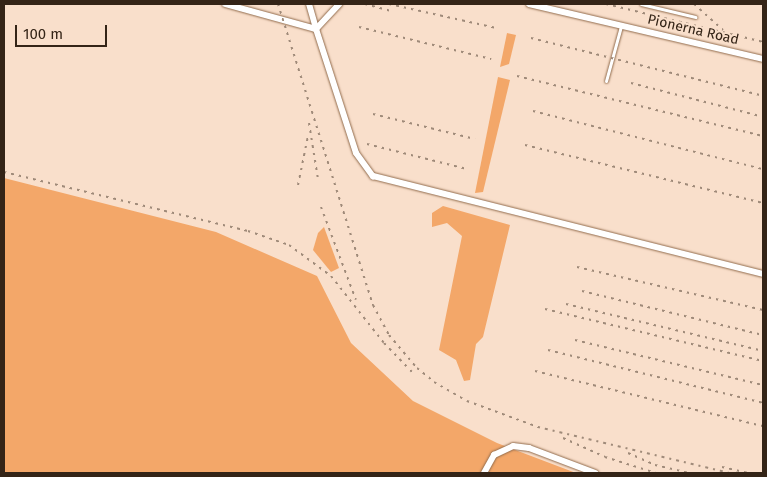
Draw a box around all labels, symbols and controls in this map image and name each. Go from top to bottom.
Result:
street label: Pionerna Road [646,11,740,49]
scale bar [18,15,110,47]
text: 100 m [23,25,63,43]

